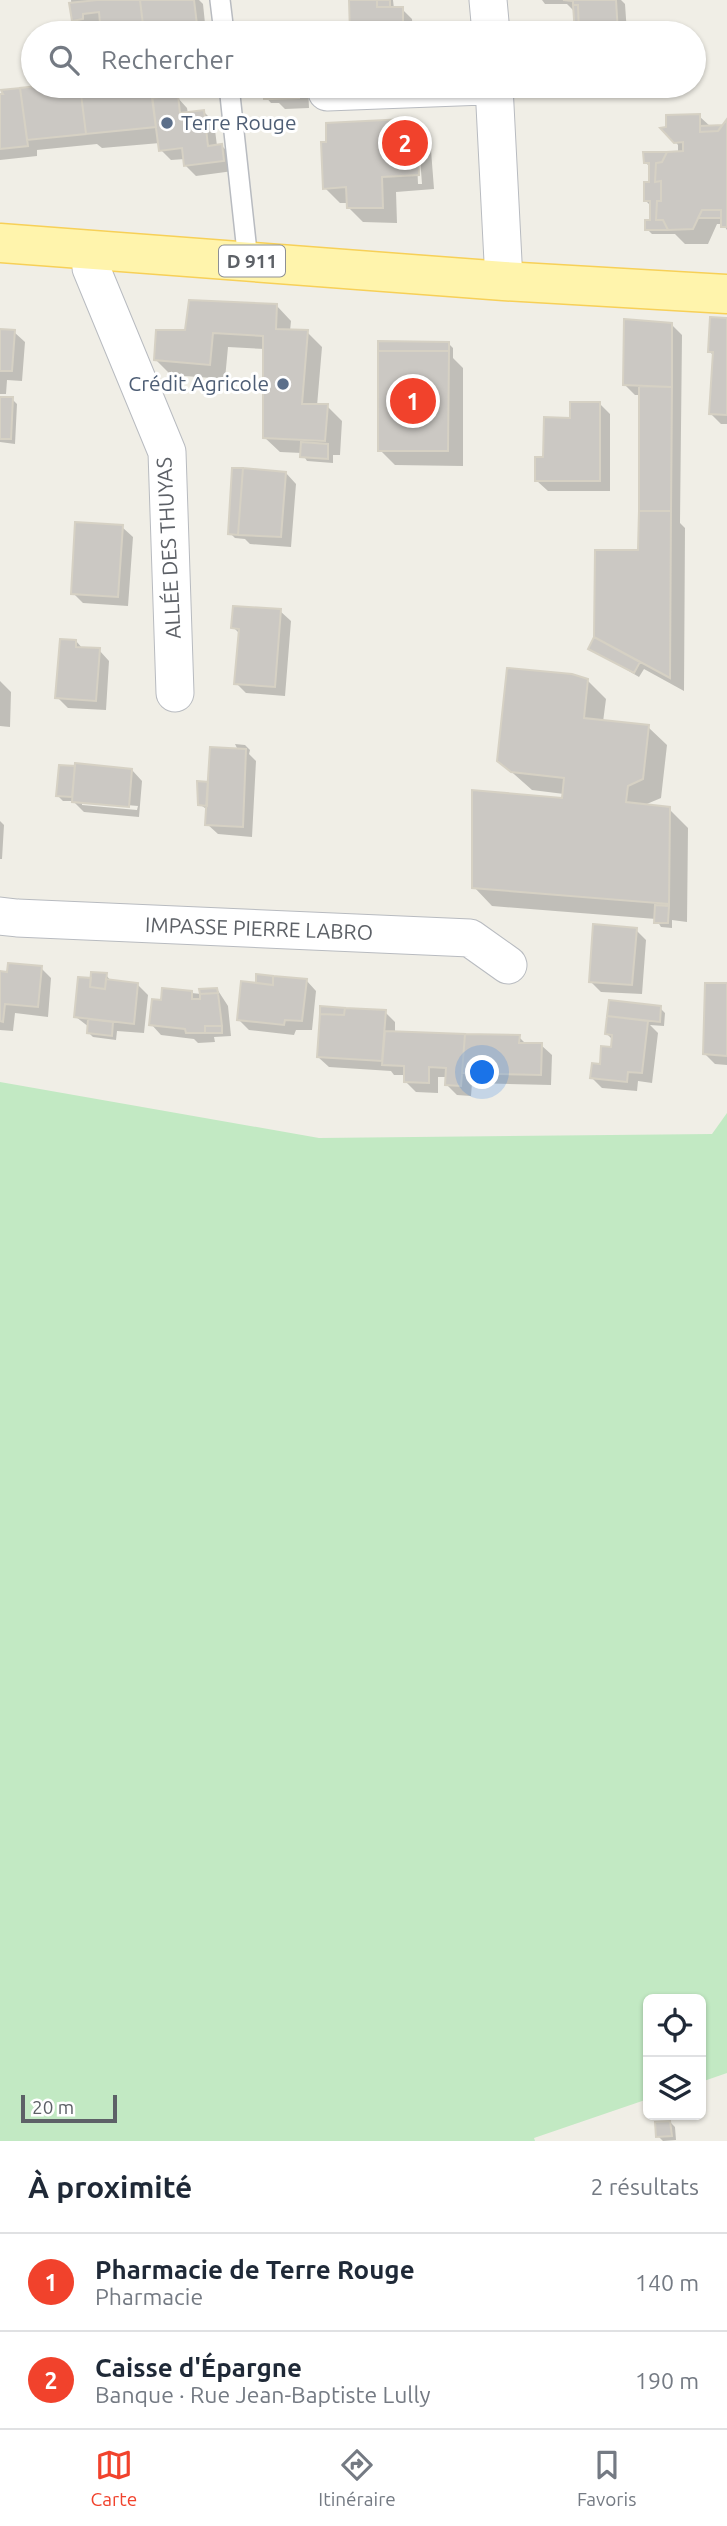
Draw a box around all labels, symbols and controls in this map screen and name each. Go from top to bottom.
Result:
search box [21,21,706,98]
icon: search [45,41,83,79]
text: Rechercher [101,45,234,74]
place label: Terre Rouge [181,110,297,134]
marker: Terre Rouge [159,115,175,131]
pin: 2 [382,117,428,169]
road number: D 911 [219,246,285,276]
place label: Crédit Agricole [128,371,269,395]
pin: 1 [390,375,436,427]
marker: Crédit Agricole [275,376,291,392]
street label: ALLÉE DES THUYAS [151,456,185,640]
street label: IMPASSE PIERRE LABRO [145,912,373,944]
your location [465,1055,499,1089]
map controls [643,1994,706,2120]
button: locate [643,1994,706,2057]
button: layers [643,2057,706,2120]
scale bar [21,2092,117,2124]
text: 20 m [32,2096,74,2118]
text: À proximité [28,2170,192,2204]
text: 2 résultats [590,2174,699,2199]
text: Pharmacie de Terre Rouge [95,2255,415,2284]
text: 1 [45,2270,57,2295]
text: 140 m [635,2270,699,2295]
text: Pharmacie [95,2284,203,2309]
text: Caisse d'Épargne [95,2353,302,2382]
text: 2 [45,2368,57,2393]
text: 190 m [635,2368,699,2393]
text: Banque · Rue Jean-Baptiste Lully [95,2382,430,2407]
tab: Carte [91,2446,137,2510]
tab: Itinéraire [318,2446,396,2510]
tab: Favoris [577,2446,636,2510]

